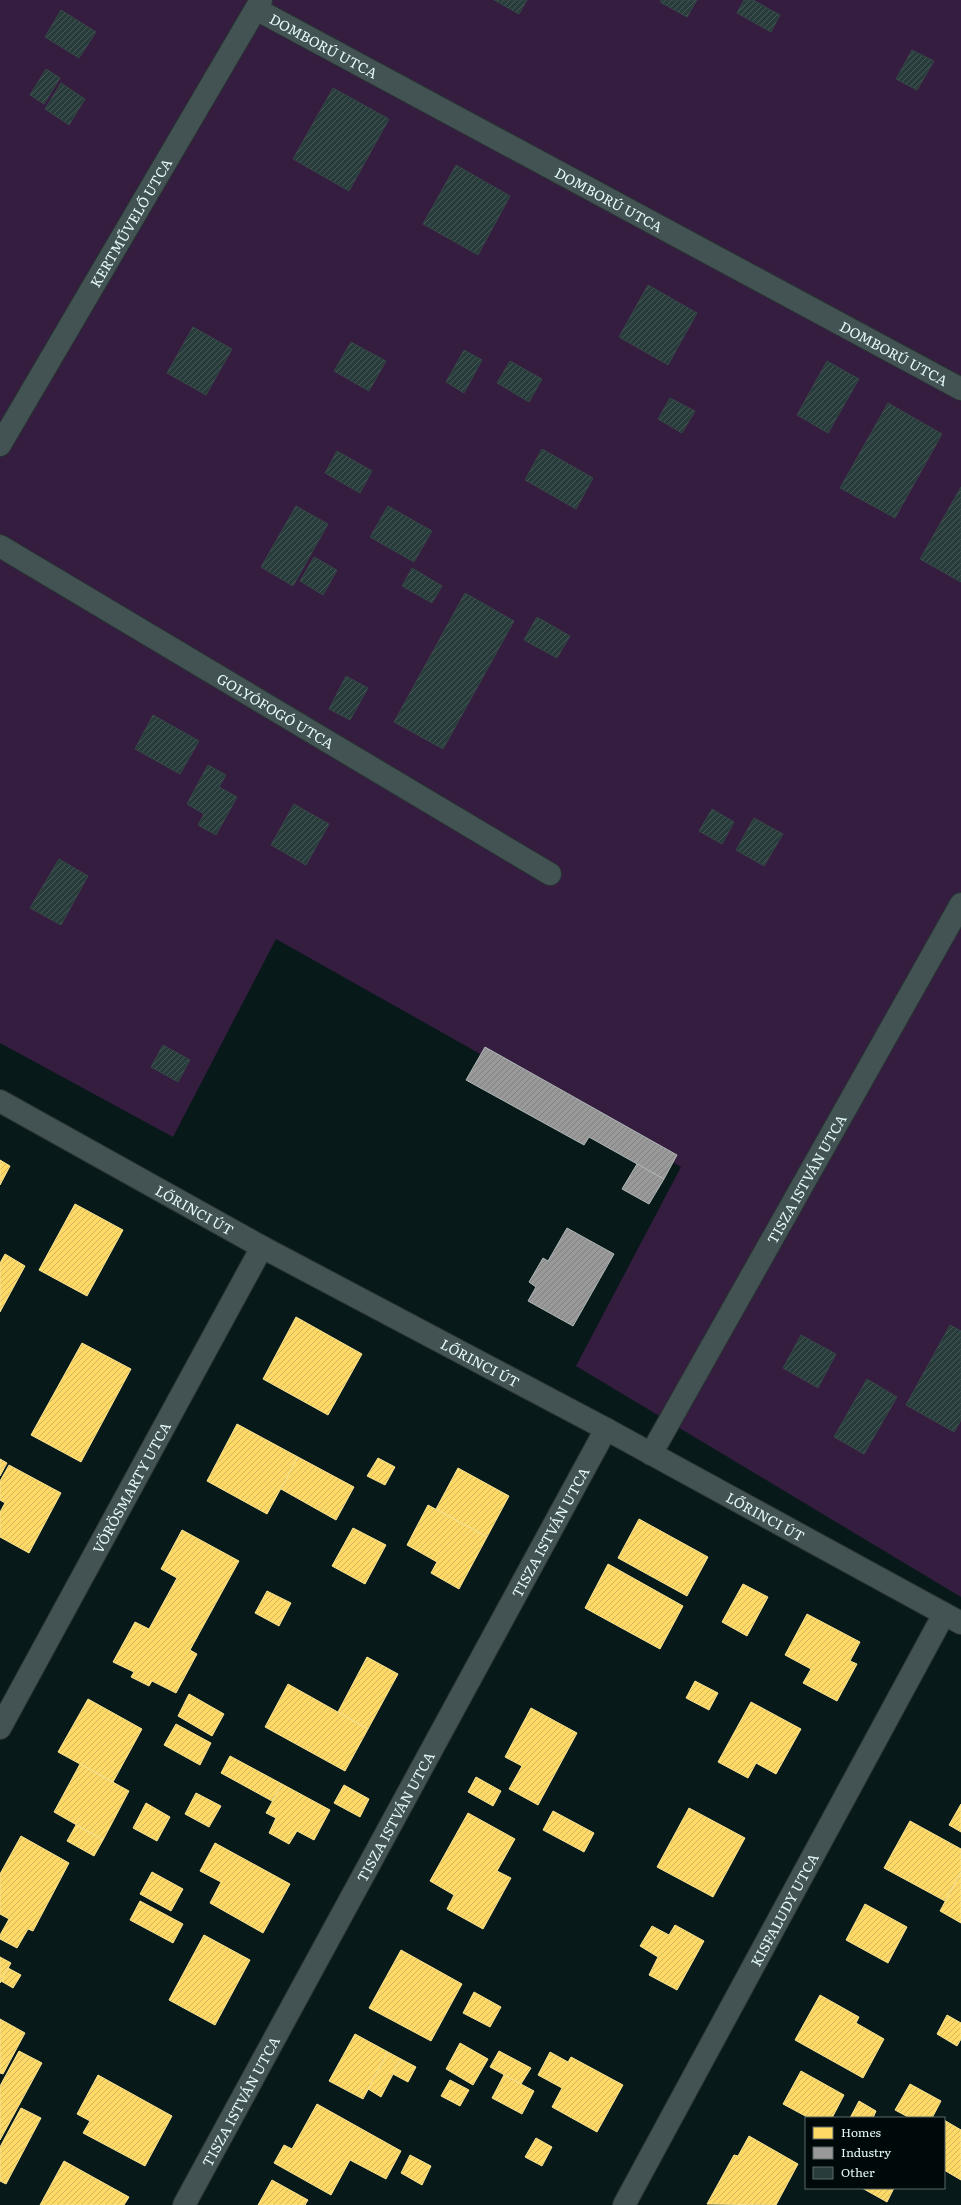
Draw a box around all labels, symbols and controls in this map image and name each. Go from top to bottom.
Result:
street label: DOMBORÚ UTCA [266,8,382,83]
street label: KERTMŰVELŐ UTCA [85,154,177,291]
street label: DOMBORÚ UTCA [551,162,667,237]
street label: DOMBORÚ UTCA [837,316,952,391]
street label: GOLYÓFOGÓ UTCA [213,668,339,753]
street label: TISZA ISTVÁN UTCA [762,1110,851,1247]
street label: LŐRINCI ÚT [152,1180,238,1239]
street label: LŐRINCI ÚT [437,1333,523,1392]
street label: VÖRÖSMARTY UTCA [87,1417,175,1557]
street label: TISZA ISTVÁN UTCA [506,1463,594,1601]
street label: LŐRINCI ÚT [723,1487,809,1546]
street label: TISZA ISTVÁN UTCA [352,1747,439,1885]
street label: KISFALUDY UTCA [745,1849,823,1970]
street label: TISZA ISTVÁN UTCA [197,2032,284,2170]
legend [805,2117,945,2189]
text: Homes [841,2123,881,2141]
text: Industry [841,2143,891,2161]
text: Other [841,2163,875,2181]

